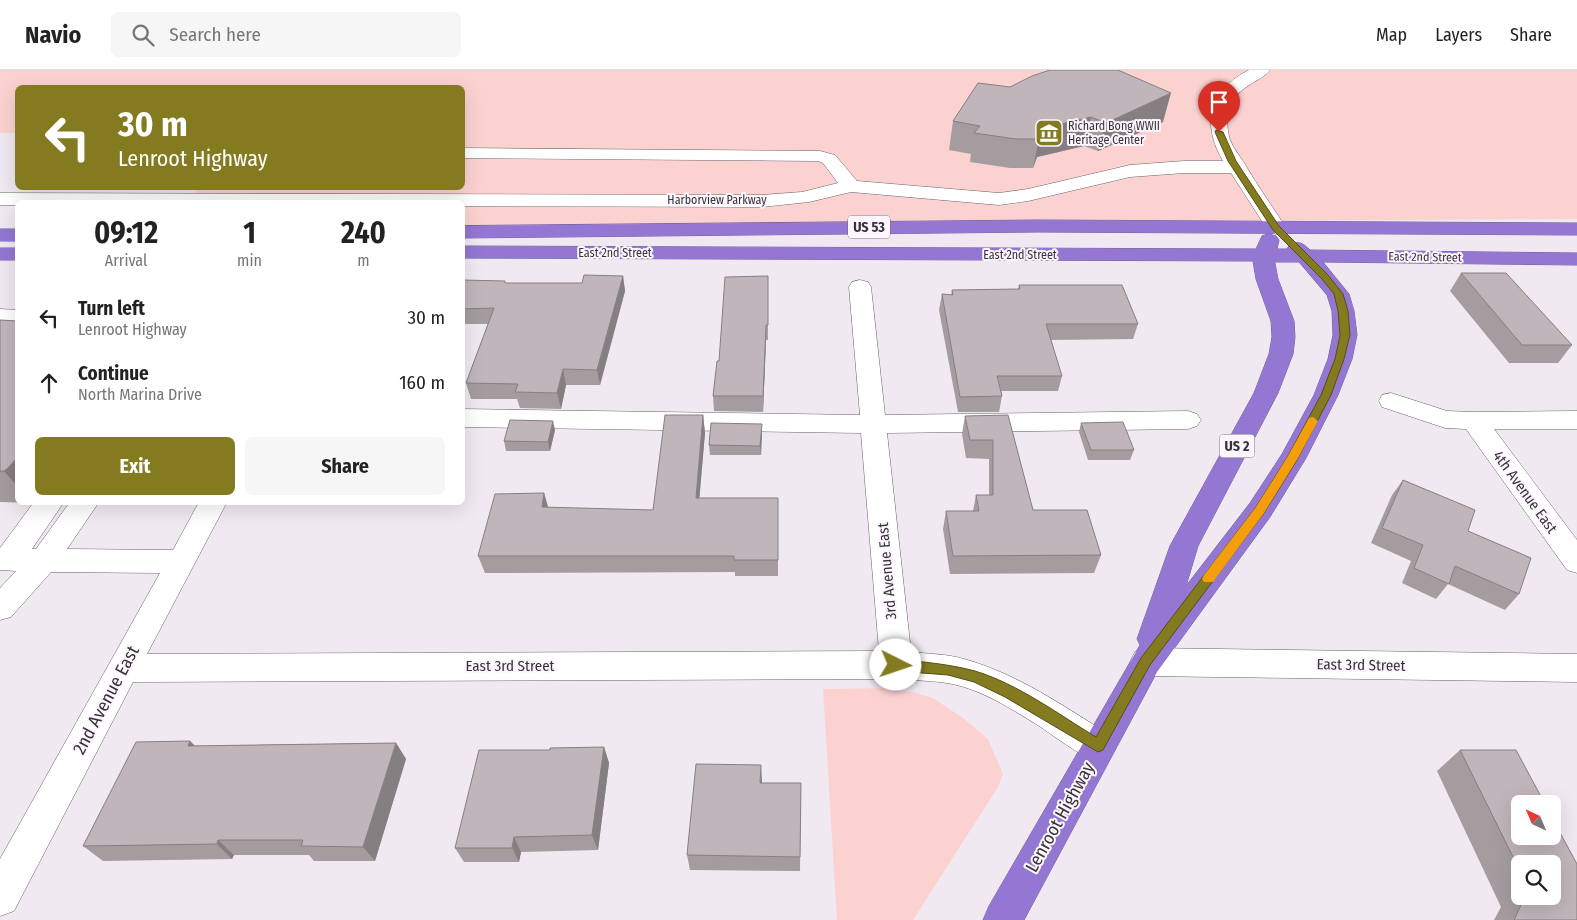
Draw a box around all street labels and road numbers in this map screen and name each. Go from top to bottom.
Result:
street label: Harborview Parkway [667,193,767,207]
road number: US 53 [848,216,890,238]
street label: East 2nd Street [578,246,652,260]
street label: East 2nd Street [983,248,1057,262]
street label: East 2nd Street [1388,249,1462,265]
road number: US 2 [1220,434,1254,458]
street label: 4th Avenue East [1489,447,1561,537]
street label: 3rd Avenue East [874,522,900,620]
street label: 2nd Avenue East [68,642,144,758]
street label: East 3rd Street [1316,655,1406,675]
street label: East 3rd Street [466,657,555,675]
street label: Lenroot Highway [1021,758,1099,876]

